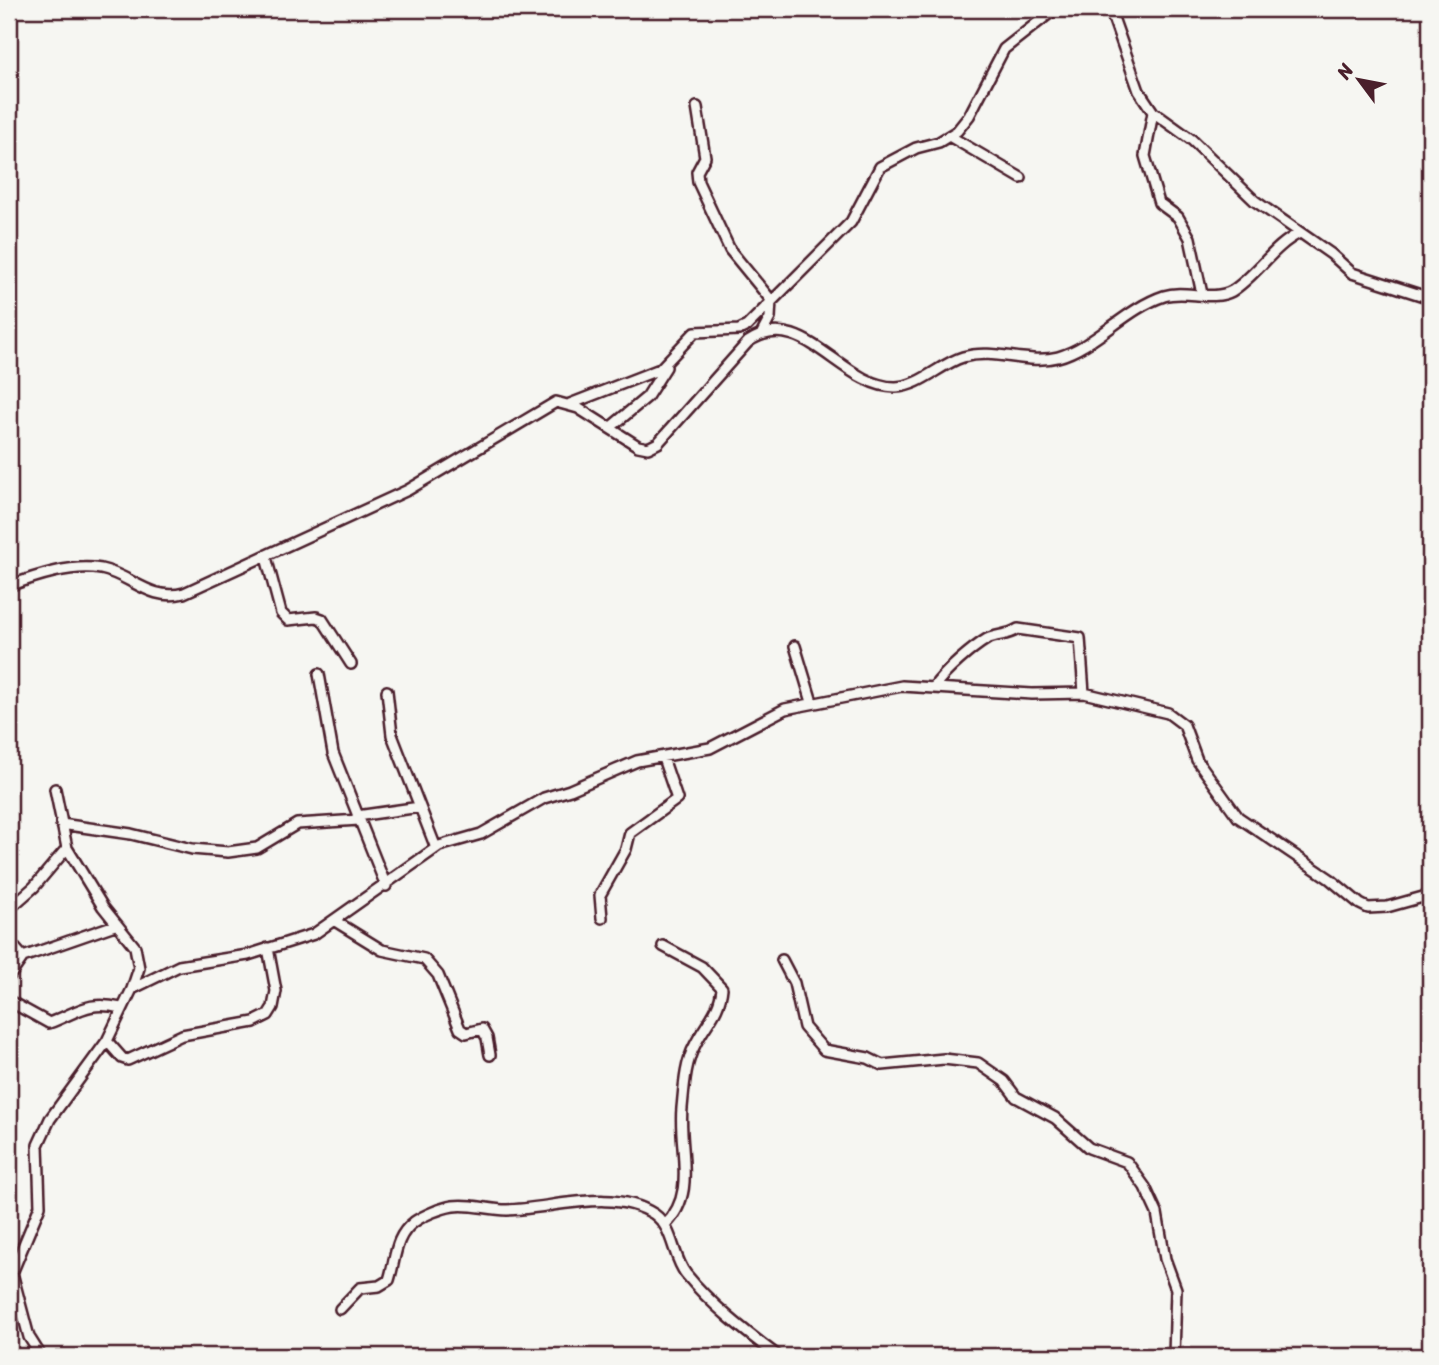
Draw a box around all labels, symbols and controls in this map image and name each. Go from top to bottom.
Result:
north arrow [1324,46,1394,116]
text: N [1327,56,1363,86]

